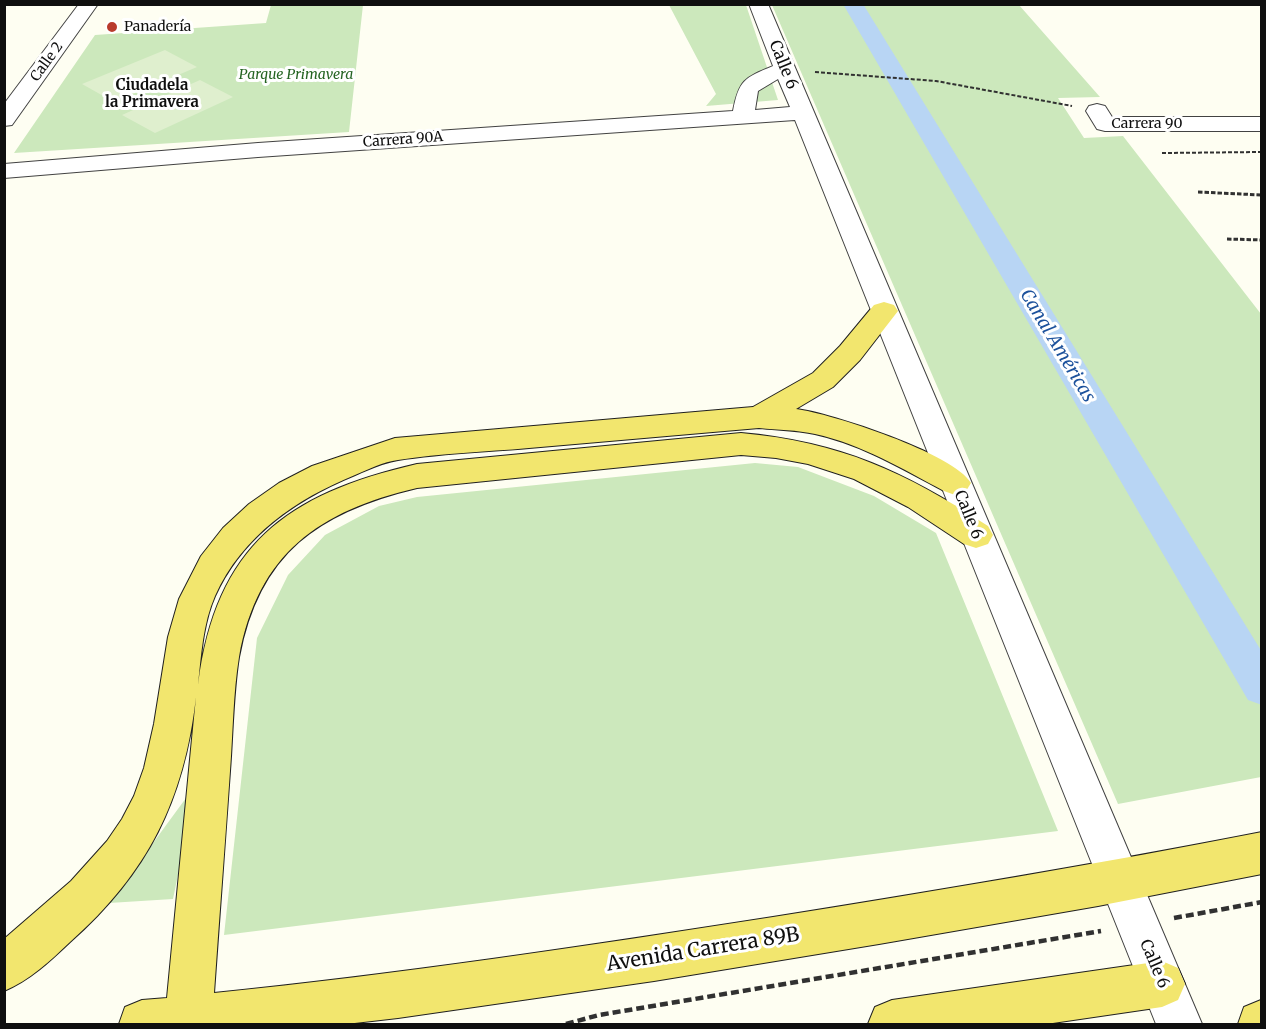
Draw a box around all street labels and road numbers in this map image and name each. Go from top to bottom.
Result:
street label: Calle 6 [765,38,801,92]
street label: Calle 2 [27,39,67,85]
street label: Carrera 90 [1112,116,1182,132]
street label: Carrera 90A [362,129,444,151]
street label: Calle 6 [950,488,986,542]
street label: Avenida Carrera 89B [605,923,801,977]
street label: Calle 6 [1135,937,1173,991]

